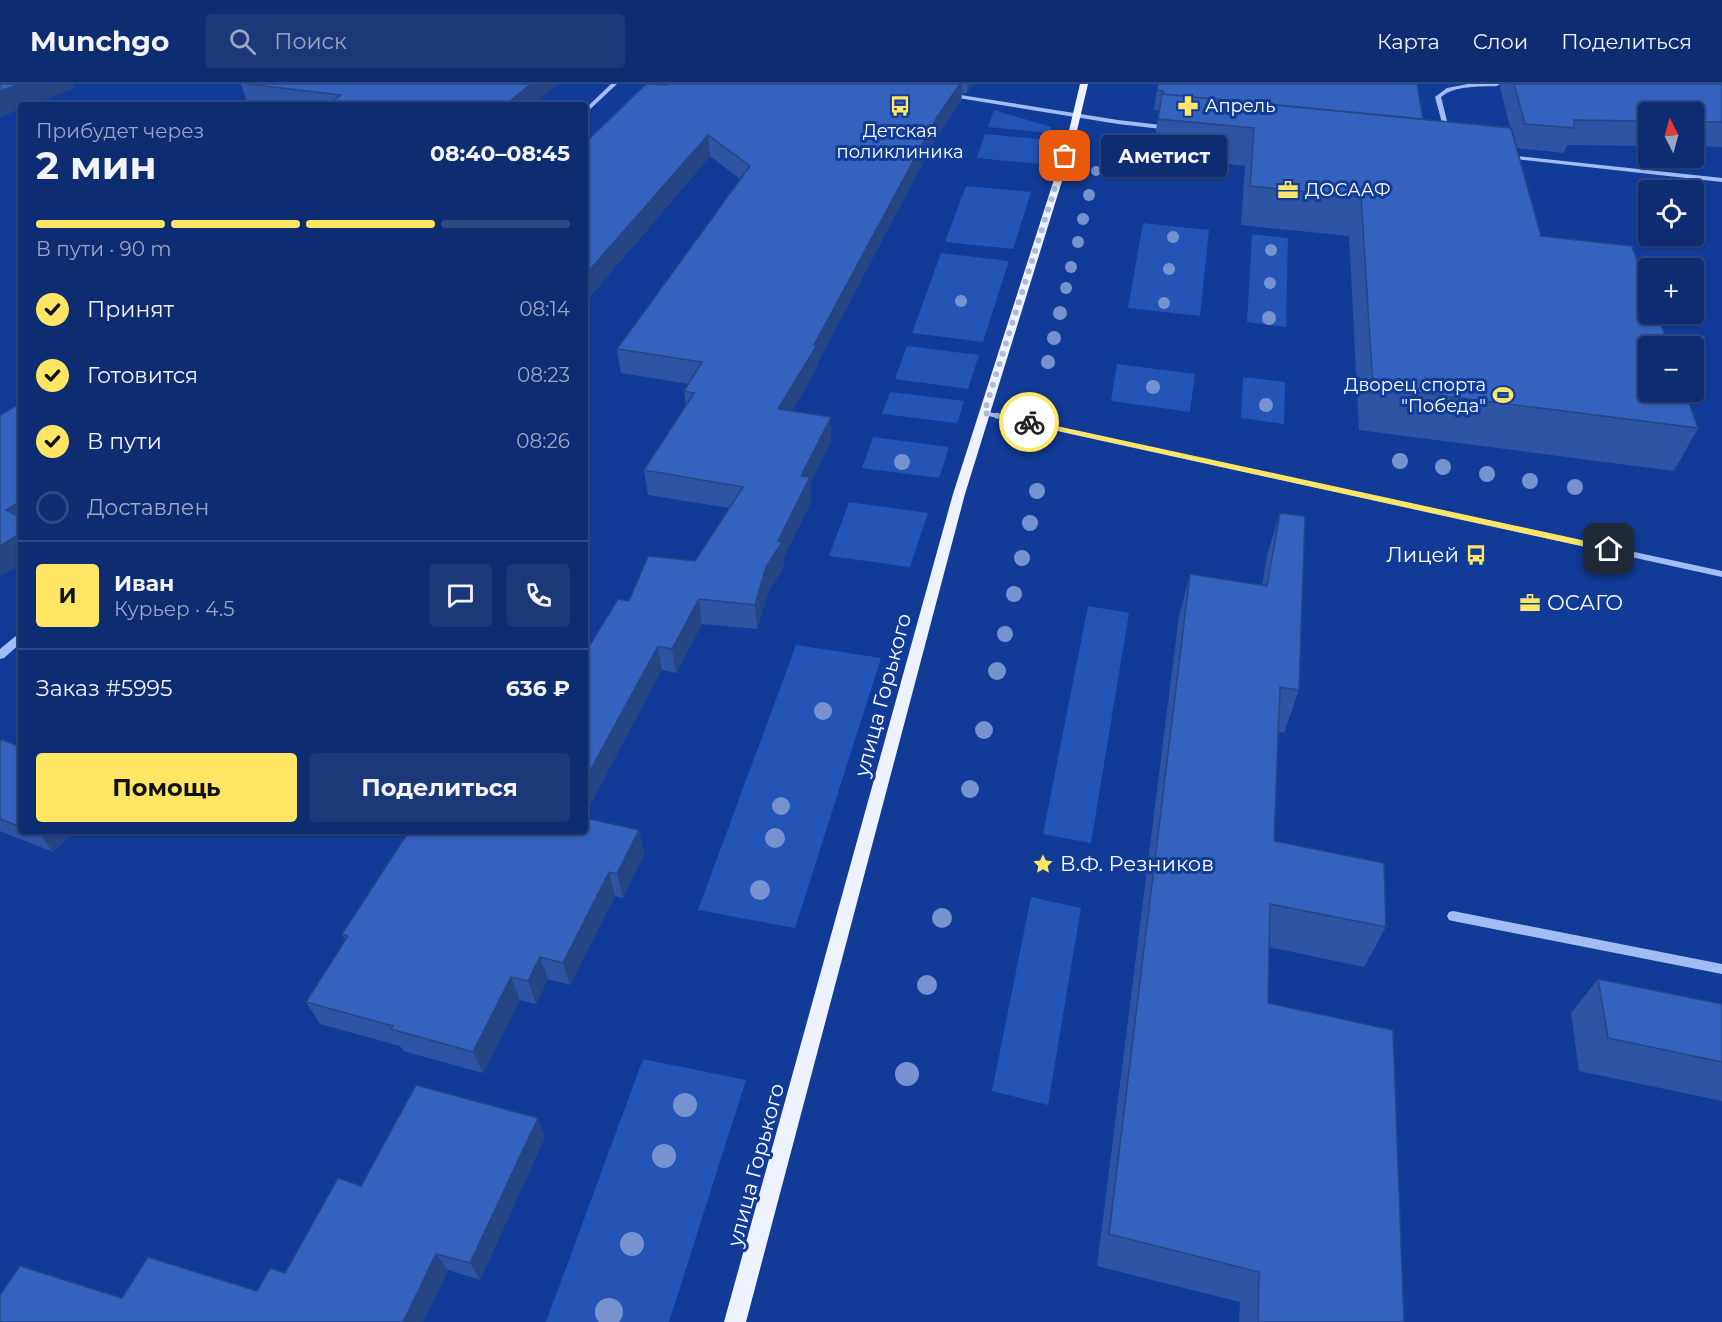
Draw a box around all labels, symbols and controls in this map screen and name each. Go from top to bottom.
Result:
search box [205,14,625,68]
text: Munchgo [30,24,169,58]
icon: search [226,25,259,58]
text: Поиск [274,28,347,55]
text: Карта [1377,29,1440,54]
text: Слои [1473,29,1528,54]
text: Поделиться [1561,29,1692,54]
bus stop icon: Детская поликлиника [888,94,912,118]
pharmacy icon: Апрель [1176,94,1200,118]
place label: Апрель [1205,95,1275,117]
north arrow [1638,102,1704,168]
map controls [1638,102,1704,402]
text: Прибудет через [36,119,204,143]
place label: Детская поликлиника [837,120,963,163]
pin [1039,130,1090,181]
callout: Аметист [1101,135,1227,177]
icon: bag [1048,139,1081,172]
text: 08:40–08:45 [430,140,570,167]
text: 2 мин [36,141,157,189]
text: Аметист [1118,144,1210,168]
office icon: ДОСААФ [1276,178,1300,202]
place label: ДОСААФ [1305,179,1390,201]
button: locate [1638,180,1704,246]
text: В пути · 90 m [36,237,171,261]
button: + [1638,258,1704,324]
icon: check [36,293,69,326]
text: Принят [87,296,174,323]
text: 08:14 [519,297,570,321]
button: − [1638,336,1704,402]
icon: check [36,359,69,392]
text: Готовится [87,362,198,389]
text: 08:23 [517,363,570,387]
place label: Дворец спорта "Победа" [1344,374,1486,417]
sports icon: Дворец спорта "Победа" [1491,383,1515,407]
courier [999,392,1059,452]
icon: bike [1013,406,1046,439]
icon: check [36,425,69,458]
text: В пути [87,428,162,455]
text: 08:26 [516,429,570,453]
text: Доставлен [87,494,209,521]
pin [1583,523,1634,574]
icon: home [1592,532,1625,565]
place label: Лицей [1386,542,1459,567]
bus stop icon: Лицей [1464,543,1488,567]
button: chat [429,564,492,627]
button: phone [507,564,570,627]
text: Иван [114,570,174,597]
text: И [58,582,77,609]
place label: ОСАГО [1547,590,1623,615]
office icon: ОСАГО [1518,591,1542,615]
text: Курьер · 4.5 [114,597,234,621]
street label: улица Горького [848,610,916,780]
text: Заказ #5995 [36,675,172,702]
text: 636 ₽ [506,675,570,702]
button: Помощь [36,753,297,822]
button: Поделиться [309,753,570,822]
place label: В.Ф. Резников [1060,851,1214,876]
place icon: В.Ф. Резников [1031,852,1055,876]
street label: улица Горького [721,1080,789,1250]

